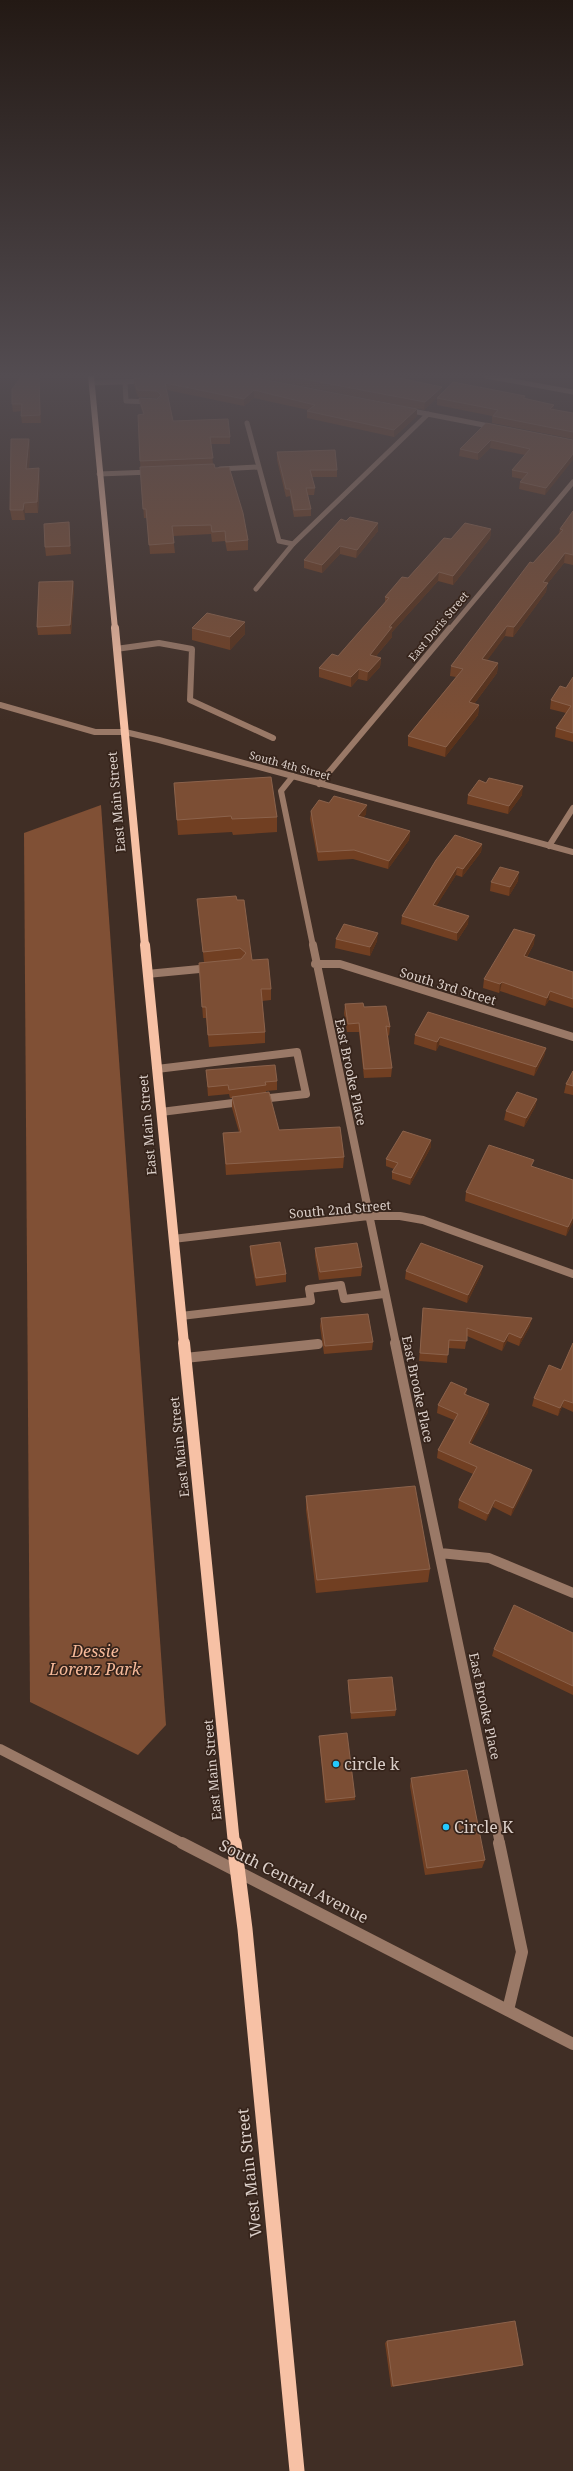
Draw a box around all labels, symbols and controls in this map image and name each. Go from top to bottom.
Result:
street label: East Doris Street [405,588,472,664]
street label: South 4th Street [248,747,332,783]
street label: East Main Street [103,751,129,853]
street label: South 3rd Street [398,963,499,1009]
street label: East Brooke Place [331,1017,371,1127]
street label: East Main Street [134,1074,160,1176]
street label: South 2nd Street [288,1196,392,1222]
street label: East Brooke Place [398,1334,438,1444]
street label: East Main Street [165,1395,193,1498]
park label: Dessie Lorenz Park [48,1640,142,1680]
street label: East Brooke Place [465,1651,505,1761]
street label: East Main Street [199,1719,225,1821]
place label: circle k [344,1753,400,1775]
marker: circle k [331,1759,341,1769]
place label: Circle K [454,1816,514,1838]
marker: Circle K [441,1822,451,1832]
street label: South Central Avenue [216,1834,372,1928]
street label: West Main Street [231,2107,267,2239]

